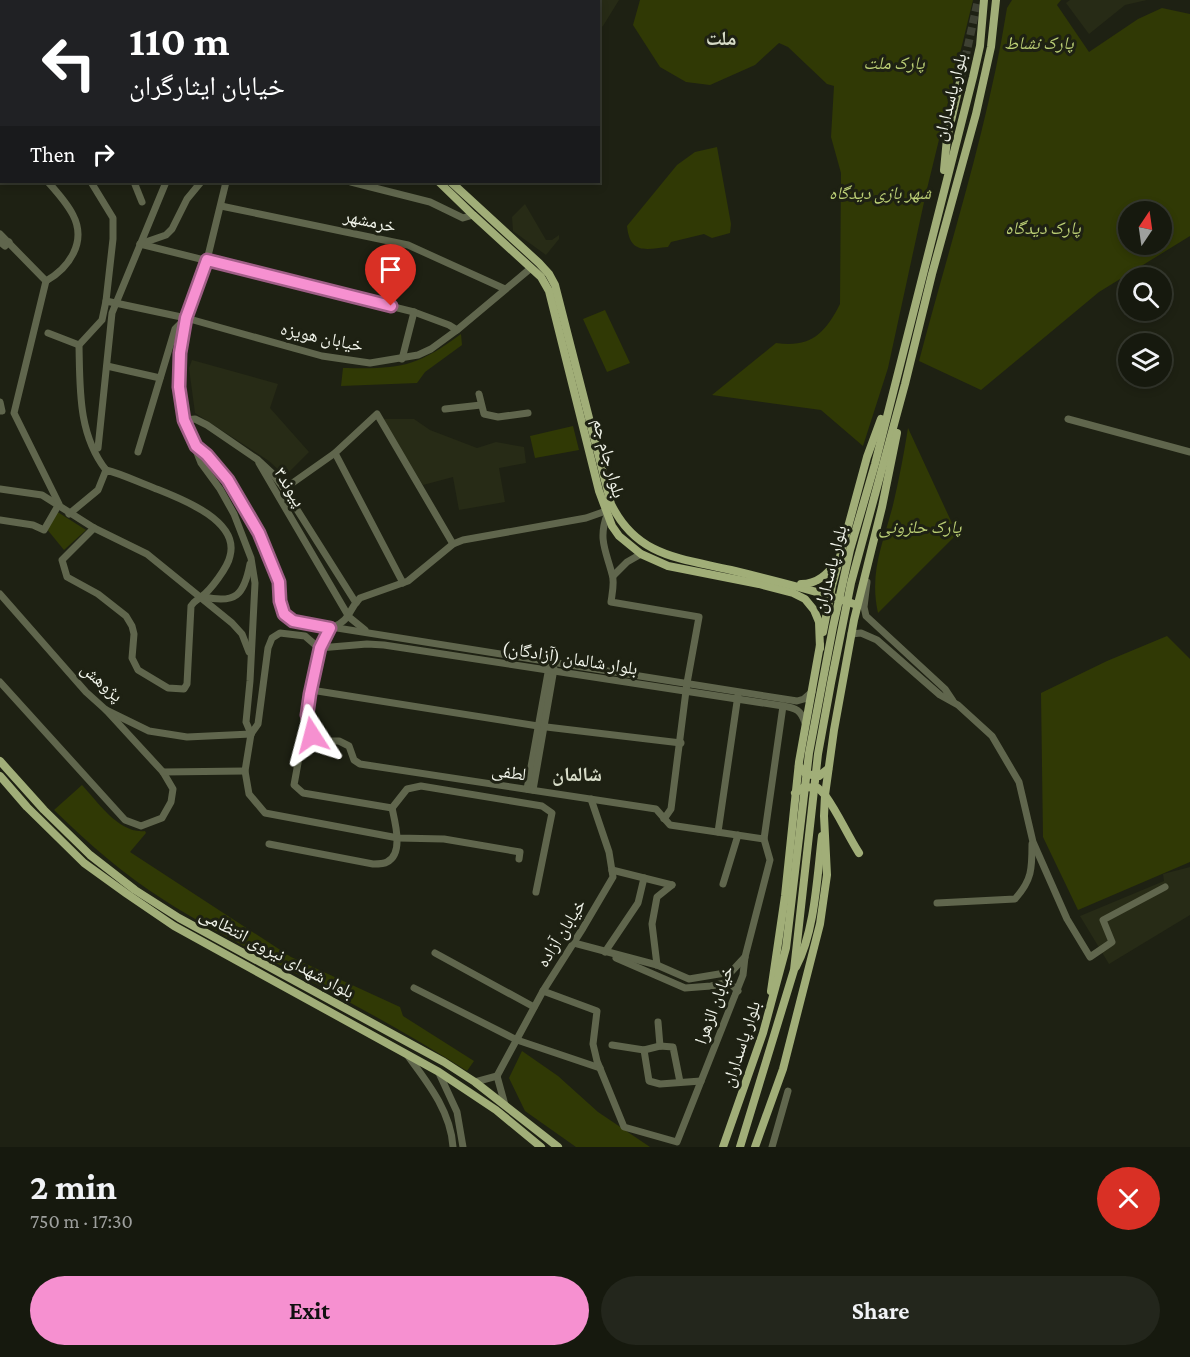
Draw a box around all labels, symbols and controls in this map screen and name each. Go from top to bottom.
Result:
text: 110 m [129,17,230,64]
icon: left [30,24,108,102]
district label: ملت [706,27,736,49]
park label: پارک نشاط [1004,33,1074,54]
street label: بلوار پاسداران [929,51,972,143]
park label: پارک ملت [863,53,926,74]
text: خیابان ایثارگران [129,71,285,101]
icon: right [87,138,120,171]
text: Then [30,142,75,167]
park label: شهر بازی دیدگاه [829,183,932,204]
north arrow [1118,201,1172,255]
map controls [1118,201,1172,387]
street label: خرمشهر [341,206,398,236]
park label: پارک دیدگاه [1005,218,1082,239]
pin [365,244,416,306]
icon: arrive [374,253,407,286]
button: search [1118,267,1172,321]
street label: خیابان هویزه [278,318,365,357]
button: layers [1118,333,1172,387]
street label: بلوار جام جم [587,416,629,501]
street label: پیوند۳ [269,464,310,511]
park label: پارک حلزونی [879,517,962,538]
street label: بلوار پاسداران [809,523,852,615]
street label: بلوار شالمان (آزادگان) [501,637,639,680]
street label: پژوهش [76,658,127,707]
position arrow [280,703,344,767]
street label: لطفی [490,759,528,786]
district label: شالمان [552,763,602,786]
street label: خیابان آزاده [532,895,591,971]
street label: بلوار شهدای نیروی انتظامی [196,904,358,1003]
street label: خیابان الزهرا [691,963,738,1047]
street label: بلوار پاسداران [718,998,765,1090]
text: 2 min [30,1167,117,1207]
button: close [1097,1167,1160,1230]
text: 750 m · 17:30 [30,1210,133,1232]
button: Exit [30,1276,589,1345]
button: Share [601,1276,1160,1345]

